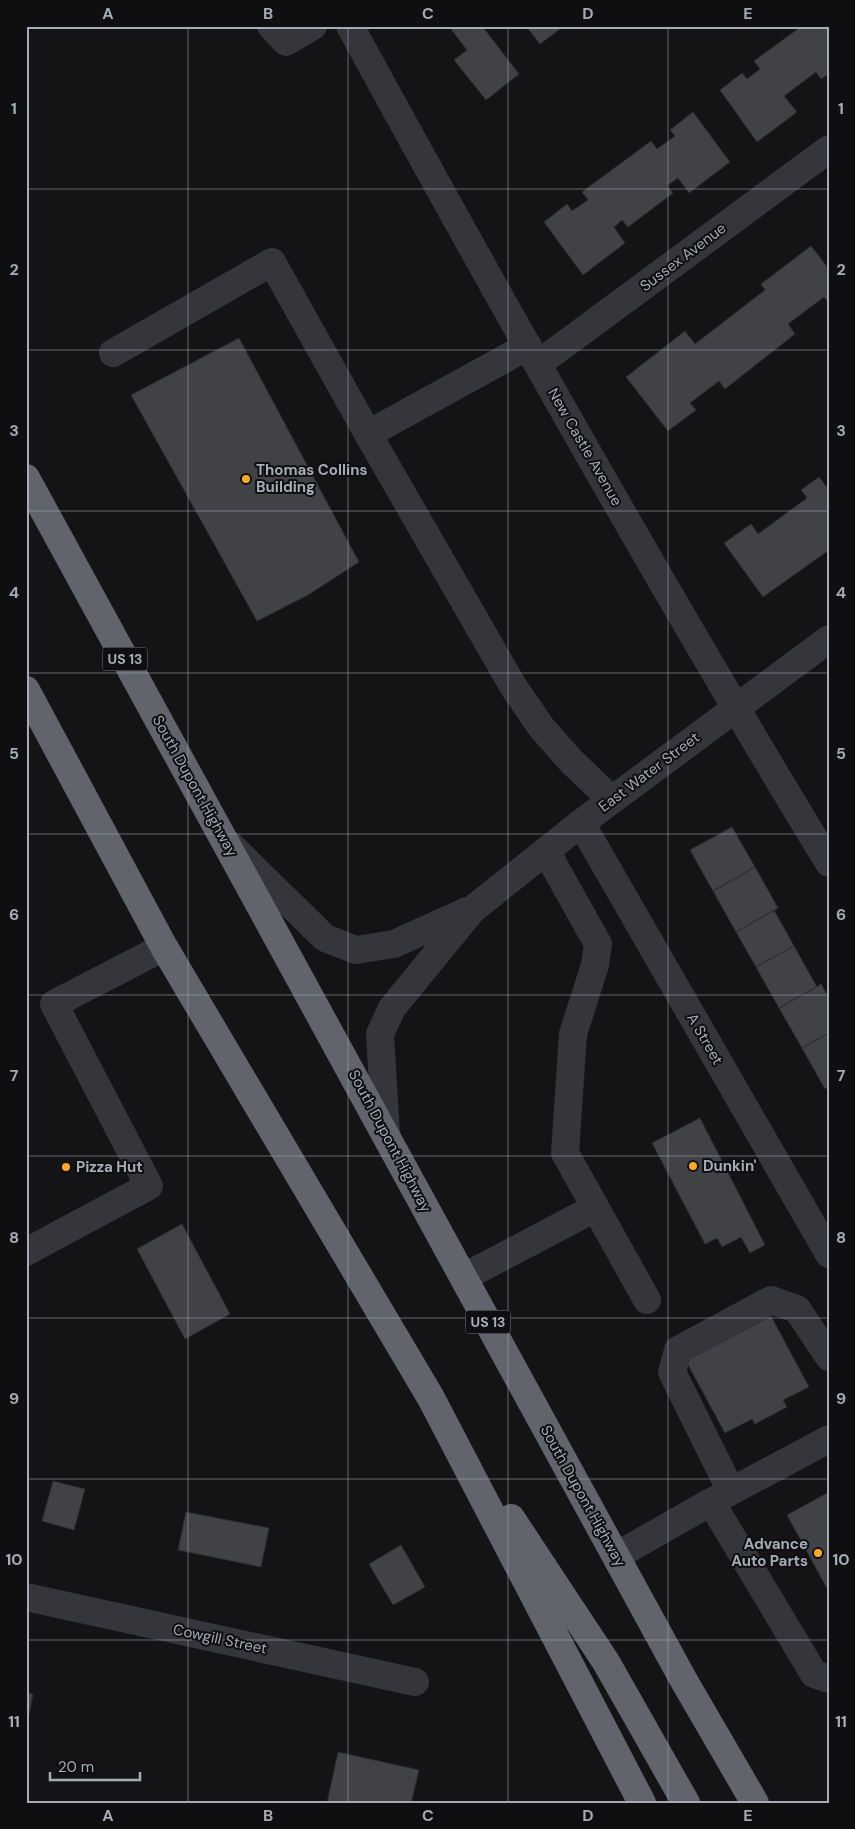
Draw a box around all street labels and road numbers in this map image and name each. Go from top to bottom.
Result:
street label: Sussex Avenue [636,218,730,296]
street label: New Castle Avenue [543,384,627,510]
road number: US 13 [102,648,148,671]
street label: South Dupont Highway [148,712,243,861]
street label: East Water Street [594,727,704,817]
street label: A Street [682,1010,728,1069]
street label: South Dupont Highway [344,1066,436,1216]
road number: US 13 [466,1310,510,1334]
street label: South Dupont Highway [536,1422,631,1571]
street label: Cowgill Street [171,1619,269,1659]

